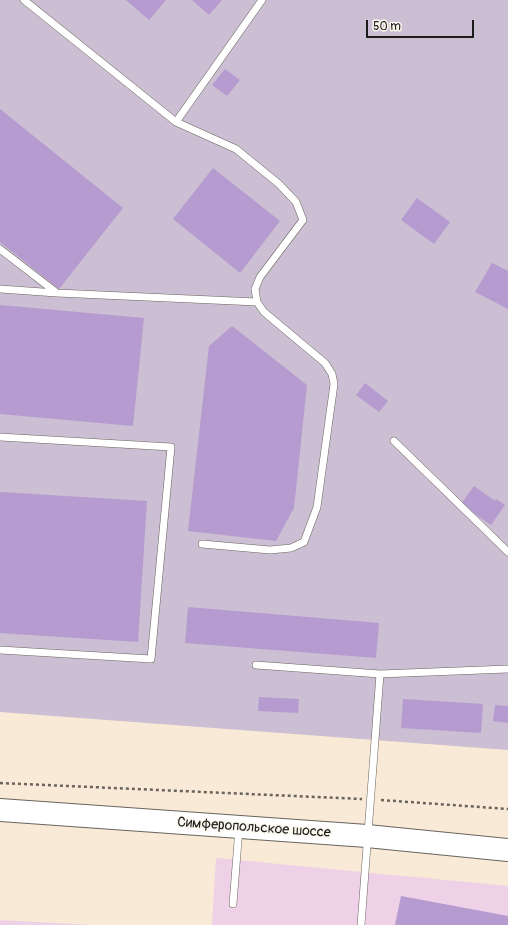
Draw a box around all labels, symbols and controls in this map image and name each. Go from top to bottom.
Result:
scale bar [368,12,476,38]
text: 50 m [373,19,401,34]
street label: Симферопольское шоссе [177,814,331,842]

